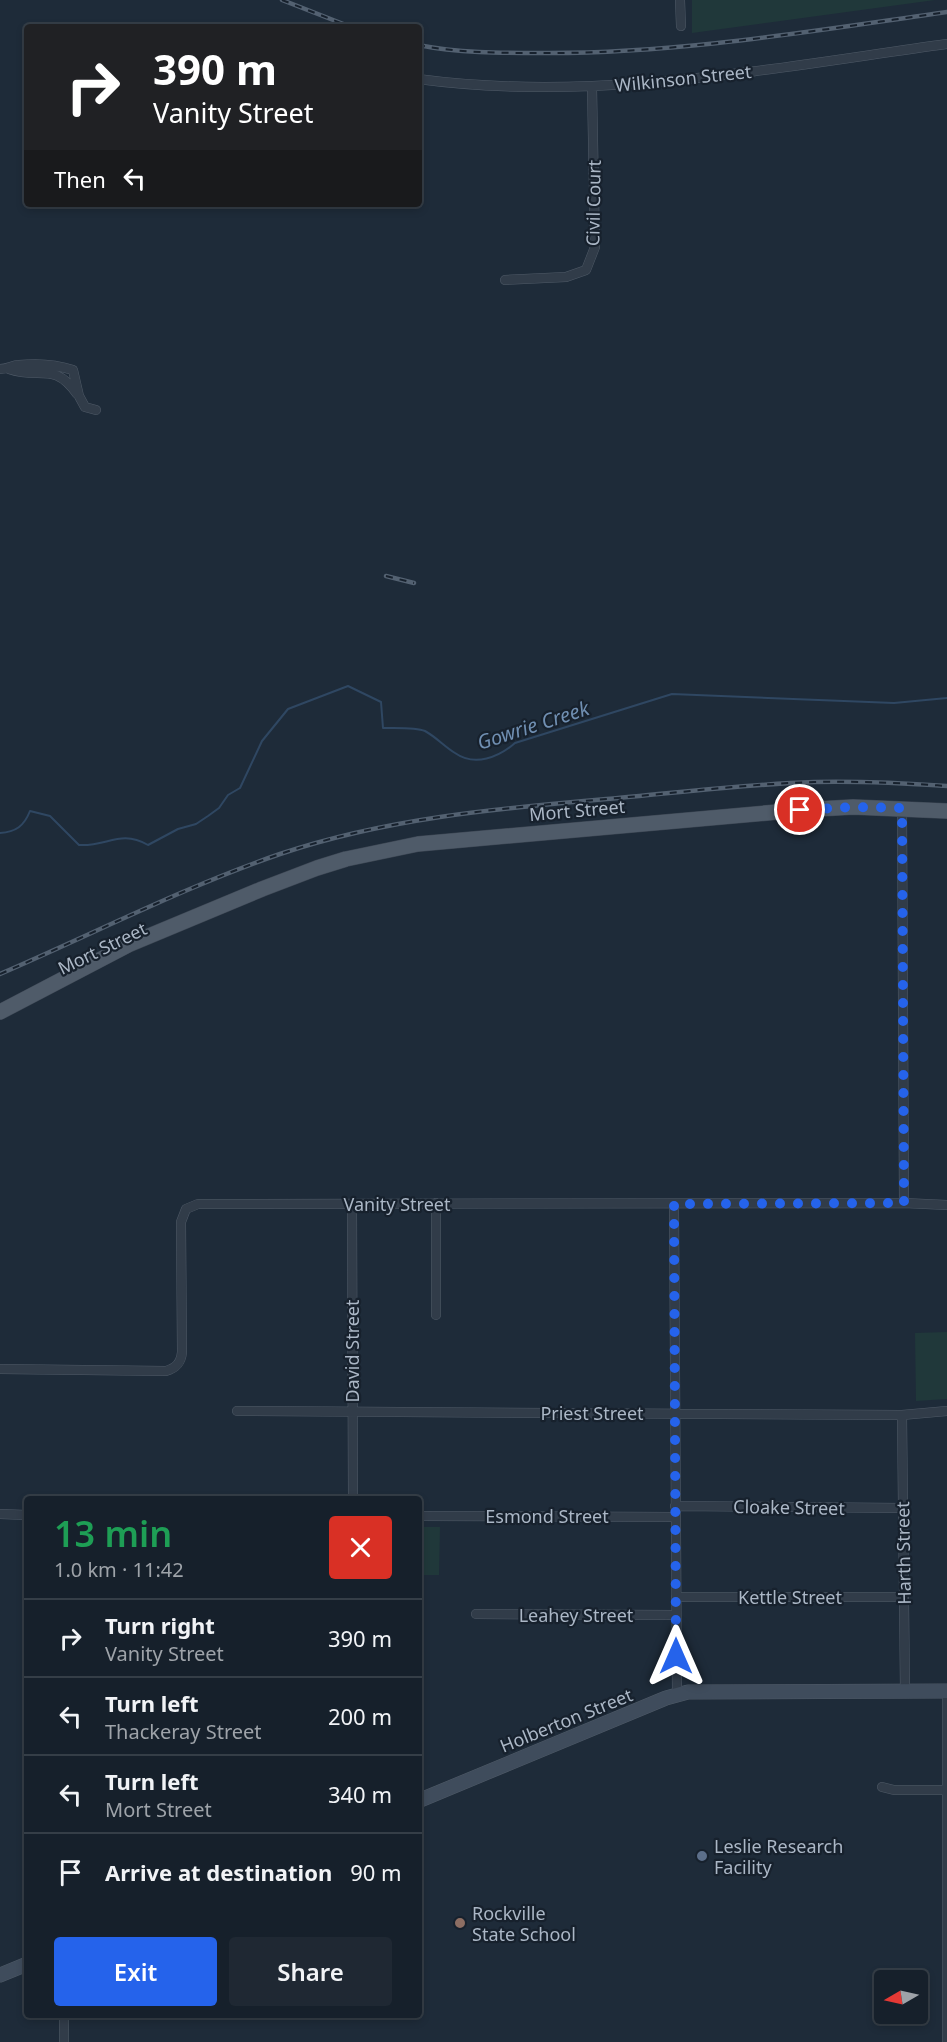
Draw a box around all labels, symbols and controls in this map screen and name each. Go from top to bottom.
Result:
text: 390 m [153,40,277,97]
icon: right [54,48,132,126]
street label: Wilkinson Street [614,59,753,97]
text: Vanity Street [153,94,313,131]
street label: Civil Court [580,159,606,246]
icon: left [118,162,151,195]
text: Then [54,164,106,194]
water label: Gowrie Creek [474,694,594,756]
pin [774,784,825,835]
icon: arrive [783,793,816,826]
street label: Mort Street [528,794,626,826]
street label: Mort Street [54,916,151,980]
street label: Vanity Street [344,1192,451,1216]
street label: David Street [340,1299,364,1403]
street label: Priest Street [540,1401,644,1425]
street label: Cloake Street [733,1494,846,1520]
street label: Harth Street [890,1501,916,1605]
street label: Esmond Street [485,1504,609,1528]
text: 13 min [54,1509,172,1558]
button: close [329,1516,392,1579]
text: 1.0 km · 11:42 [54,1556,184,1583]
street label: Kettle Street [738,1585,843,1609]
street label: Leahey Street [519,1603,634,1627]
text: Turn right [105,1610,215,1640]
icon: right [54,1622,87,1655]
text: 390 m [328,1623,392,1653]
position arrow [644,1624,708,1688]
text: Vanity Street [105,1640,224,1667]
street label: Holberton Street [496,1682,636,1758]
text: Turn left [105,1688,199,1718]
icon: left [54,1700,87,1733]
text: 200 m [328,1701,392,1731]
text: Thackeray Street [105,1718,262,1745]
text: Turn left [105,1766,199,1796]
icon: left [54,1778,87,1811]
text: 340 m [328,1779,392,1809]
text: Mort Street [105,1796,212,1823]
place label: Leslie Research Facility [714,1834,843,1879]
marker: Leslie Research Facility [695,1849,709,1863]
icon: arrive [54,1856,87,1889]
text: Arrive at destination [105,1857,332,1887]
text: 90 m [350,1857,402,1887]
place label: Rockville State School [472,1901,576,1946]
marker: Rockville State School [453,1916,467,1930]
button: Exit [54,1937,217,2006]
button: Share [229,1937,392,2006]
north arrow [874,1970,928,2024]
map controls [874,1970,928,2024]

